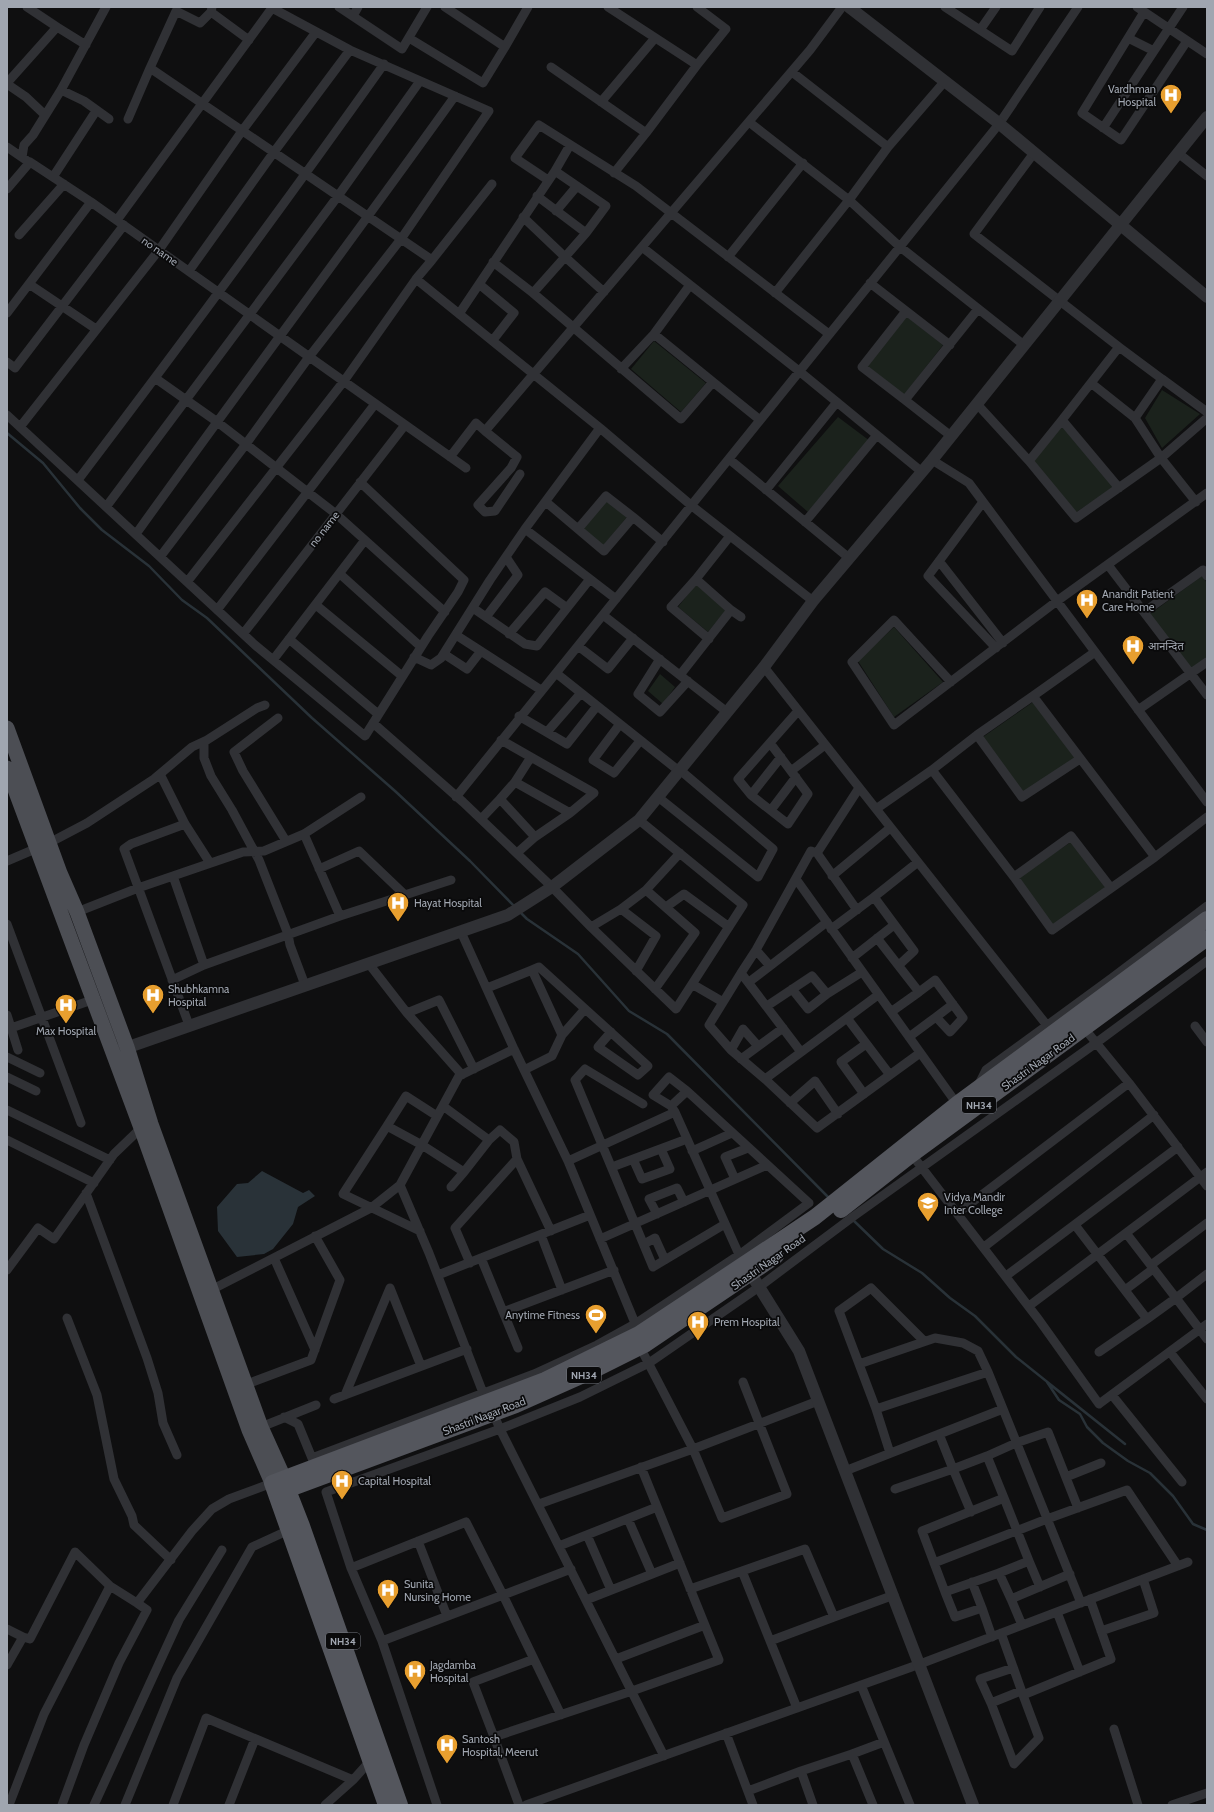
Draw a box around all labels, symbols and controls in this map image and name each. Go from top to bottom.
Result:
place label: Vardhman Hospital [1108,82,1156,109]
hospital icon: Vardhman Hospital [1158,82,1184,115]
street label: no name [139,233,181,269]
street label: no name [306,508,342,550]
hospital icon: Anandit Patient Care Home [1074,587,1100,620]
place label: Anandit Patient Care Home [1102,587,1174,614]
hospital icon: आनन्दित [1120,633,1146,666]
place label: आनन्दित [1148,639,1184,653]
hospital icon: Hayat Hospital [385,890,411,923]
place label: Hayat Hospital [414,896,482,910]
hospital icon: Shubhkamna Hospital [140,982,166,1015]
place label: Shubhkamna Hospital [168,982,230,1009]
hospital icon: Max Hospital [53,992,79,1025]
place label: Max Hospital [36,1024,96,1038]
street label: Shastri Nagar Road [998,1031,1078,1093]
road number: NH34 [962,1097,996,1113]
school or university icon: Vidya Mandir Inter College [915,1190,941,1223]
place label: Vidya Mandir Inter College [944,1190,1006,1217]
street label: Shastri Nagar Road [728,1231,808,1293]
sports icon: Anytime Fitness [583,1302,609,1335]
place label: Anytime Fitness [505,1308,580,1322]
hospital icon: Prem Hospital [685,1309,711,1342]
place label: Prem Hospital [714,1315,780,1329]
road number: NH34 [567,1367,601,1383]
street label: Shastri Nagar Road [441,1394,527,1438]
hospital icon: Capital Hospital [329,1468,355,1501]
place label: Capital Hospital [358,1474,431,1488]
hospital icon: Sunita Nursing Home [375,1577,401,1610]
place label: Sunita Nursing Home [404,1577,471,1604]
road number: NH34 [326,1633,360,1649]
hospital icon: Jagdamba Hospital [402,1658,428,1691]
place label: Jagdamba Hospital [429,1658,477,1685]
hospital icon: Santosh Hospital, Meerut [434,1732,460,1765]
place label: Santosh Hospital, Meerut [462,1732,538,1759]

